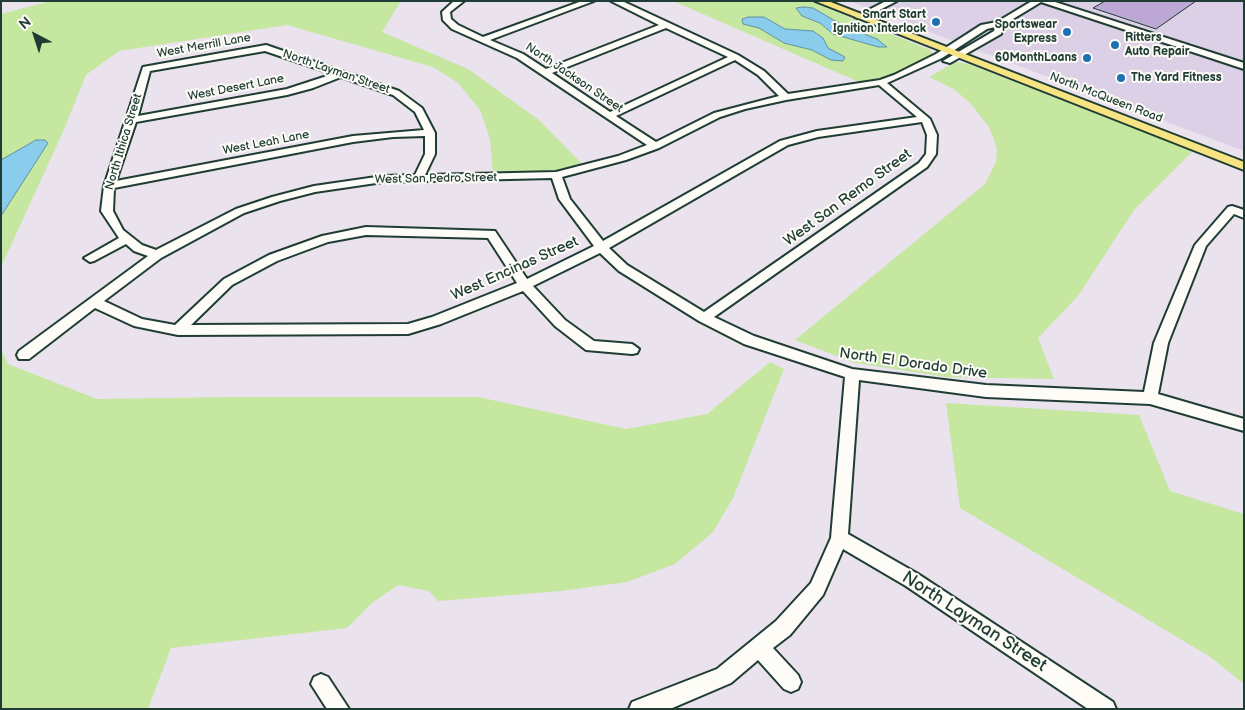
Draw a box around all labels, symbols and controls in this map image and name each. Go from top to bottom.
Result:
place label: Smart Start Ignition Interlock [833,8,926,36]
north arrow [10,10,60,60]
text: N [16,13,35,33]
marker: Smart Start Ignition Interlock [930,16,942,28]
place label: Sportswear Express [995,18,1057,46]
marker: Sportswear Express [1061,26,1073,38]
street label: West Merrill Lane [156,31,252,61]
place label: Ritters Auto Repair [1125,31,1189,59]
marker: Ritters Auto Repair [1109,39,1121,51]
street label: North Jackson Street [522,40,626,116]
street label: North Layman Street [281,47,391,97]
place label: 60MonthLoans [995,51,1077,65]
marker: 60MonthLoans [1081,52,1093,64]
street label: North McQueen Road [1047,70,1165,126]
place label: The Yard Fitness [1131,71,1222,85]
street label: West Desert Lane [187,72,285,104]
marker: The Yard Fitness [1115,72,1127,84]
street label: North Ithica Street [102,92,146,192]
street label: West Leah Lane [222,128,310,158]
street label: West San Remo Street [781,146,915,250]
street label: West San Pedro Street [375,171,497,187]
street label: West Encinas Street [449,233,581,305]
street label: North El Dorado Drive [838,345,988,383]
street label: North Layman Street [897,567,1051,677]

